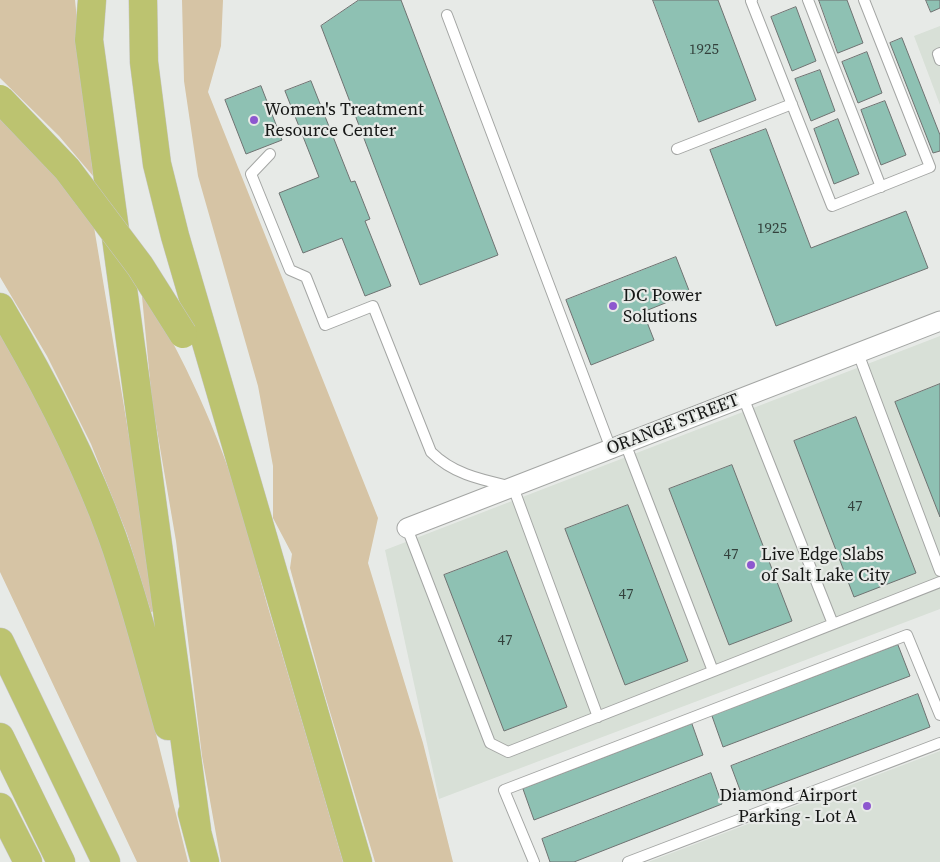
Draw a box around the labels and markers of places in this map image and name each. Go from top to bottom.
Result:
place label: Women's Treatment Resource Center [264,99,424,142]
marker: Women's Treatment Resource Center [248,114,260,126]
place label: DC Power Solutions [623,285,702,328]
marker: DC Power Solutions [607,300,619,312]
place label: Live Edge Slabs of Salt Lake City [761,544,890,586]
marker: Live Edge Slabs of Salt Lake City [745,559,757,571]
place label: Diamond Airport Parking - Lot A [719,785,857,828]
marker: Diamond Airport Parking - Lot A [861,800,873,812]

